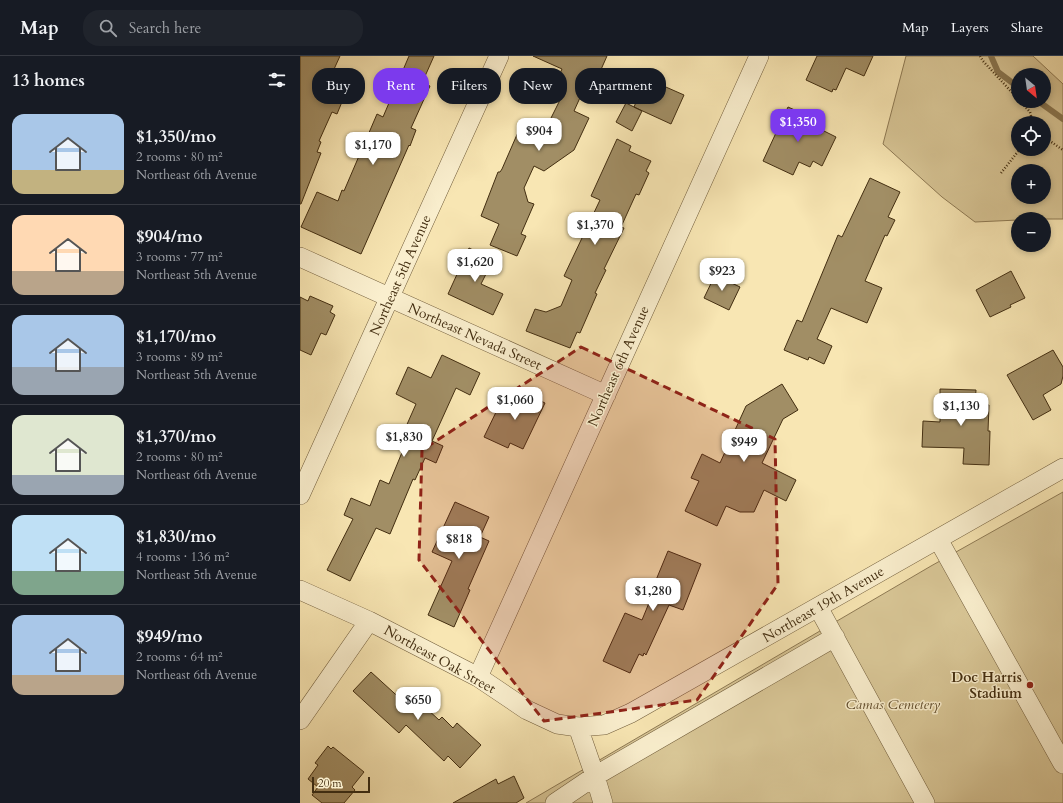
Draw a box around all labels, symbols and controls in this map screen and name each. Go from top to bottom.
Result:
search box [83,10,363,46]
text: Map [20,15,59,41]
icon: search [97,17,119,39]
text: Search here [129,18,201,38]
text: Map [902,18,929,37]
text: Layers [951,18,989,37]
text: Share [1011,18,1043,37]
chip: Buy [312,68,365,104]
chip: Rent [373,68,429,104]
chip: Filters [437,68,501,104]
chip: New [509,68,567,104]
chip: Apartment [575,68,666,104]
north arrow [1011,68,1051,108]
map controls [1011,68,1051,252]
text: 13 homes [12,69,85,92]
icon: filters [266,69,288,91]
pin: $1,350 [765,109,831,143]
text: $1,350 [779,113,817,131]
button: locate [1011,116,1051,156]
pin: $904 [515,118,563,152]
text: $904 [526,122,552,140]
text: $1,350/mo [136,125,216,148]
icon: home [44,130,92,178]
pin: $1,170 [340,132,406,166]
text: $1,170 [354,136,392,154]
text: 2 rooms · 80 m² [136,148,223,166]
button: + [1011,164,1051,204]
text: Northeast 6th Avenue [136,166,257,184]
street label: Northeast 5th Avenue [365,212,436,339]
pin: $1,370 [562,212,628,246]
button: − [1011,212,1051,252]
text: $1,370 [576,216,614,234]
text: $904/mo [136,225,202,248]
icon: home [44,231,92,279]
text: 3 rooms · 77 m² [136,248,223,266]
pin: $1,620 [442,249,508,283]
text: $1,620 [456,253,494,271]
pin: $923 [698,258,746,292]
text: $923 [709,262,735,280]
text: Northeast 5th Avenue [136,266,257,284]
street label: Northeast Nevada Street [405,298,545,375]
street label: Northeast 6th Avenue [583,303,654,430]
text: $1,170/mo [136,325,216,348]
icon: home [44,331,92,379]
text: 3 rooms · 89 m² [136,348,223,366]
text: Northeast 5th Avenue [136,366,257,384]
pin: $1,060 [482,387,548,421]
text: $1,060 [496,391,534,409]
pin: $1,130 [928,393,994,427]
text: $1,130 [942,397,980,415]
pin: $1,830 [371,424,437,458]
text: $1,370/mo [136,425,216,448]
text: $1,830 [385,428,423,446]
pin: $949 [720,429,768,463]
icon: home [44,431,92,479]
text: $949 [731,433,757,451]
text: 2 rooms · 80 m² [136,448,223,466]
text: Northeast 6th Avenue [136,466,257,484]
text: $1,830/mo [136,525,216,548]
pin: $818 [435,526,483,560]
text: $818 [446,530,472,548]
icon: home [44,531,92,579]
text: 4 rooms · 136 m² [136,548,229,566]
street label: Northeast 19th Avenue [759,562,888,647]
text: Northeast 5th Avenue [136,566,257,584]
pin: $1,280 [620,578,686,612]
text: $1,280 [634,582,672,600]
street label: Northeast Oak Street [380,621,500,698]
text: $949/mo [136,625,202,648]
icon: home [44,631,92,679]
text: 2 rooms · 64 m² [136,648,223,666]
text: Northeast 6th Avenue [136,666,257,684]
place label: Doc Harris Stadium [951,668,1022,703]
marker: Doc Harris Stadium [1025,680,1035,690]
pin: $650 [394,687,442,721]
text: $650 [405,691,431,709]
park label: Camas Cemetery [846,695,940,714]
scale bar [312,775,370,794]
text: 20 m [318,776,342,791]

